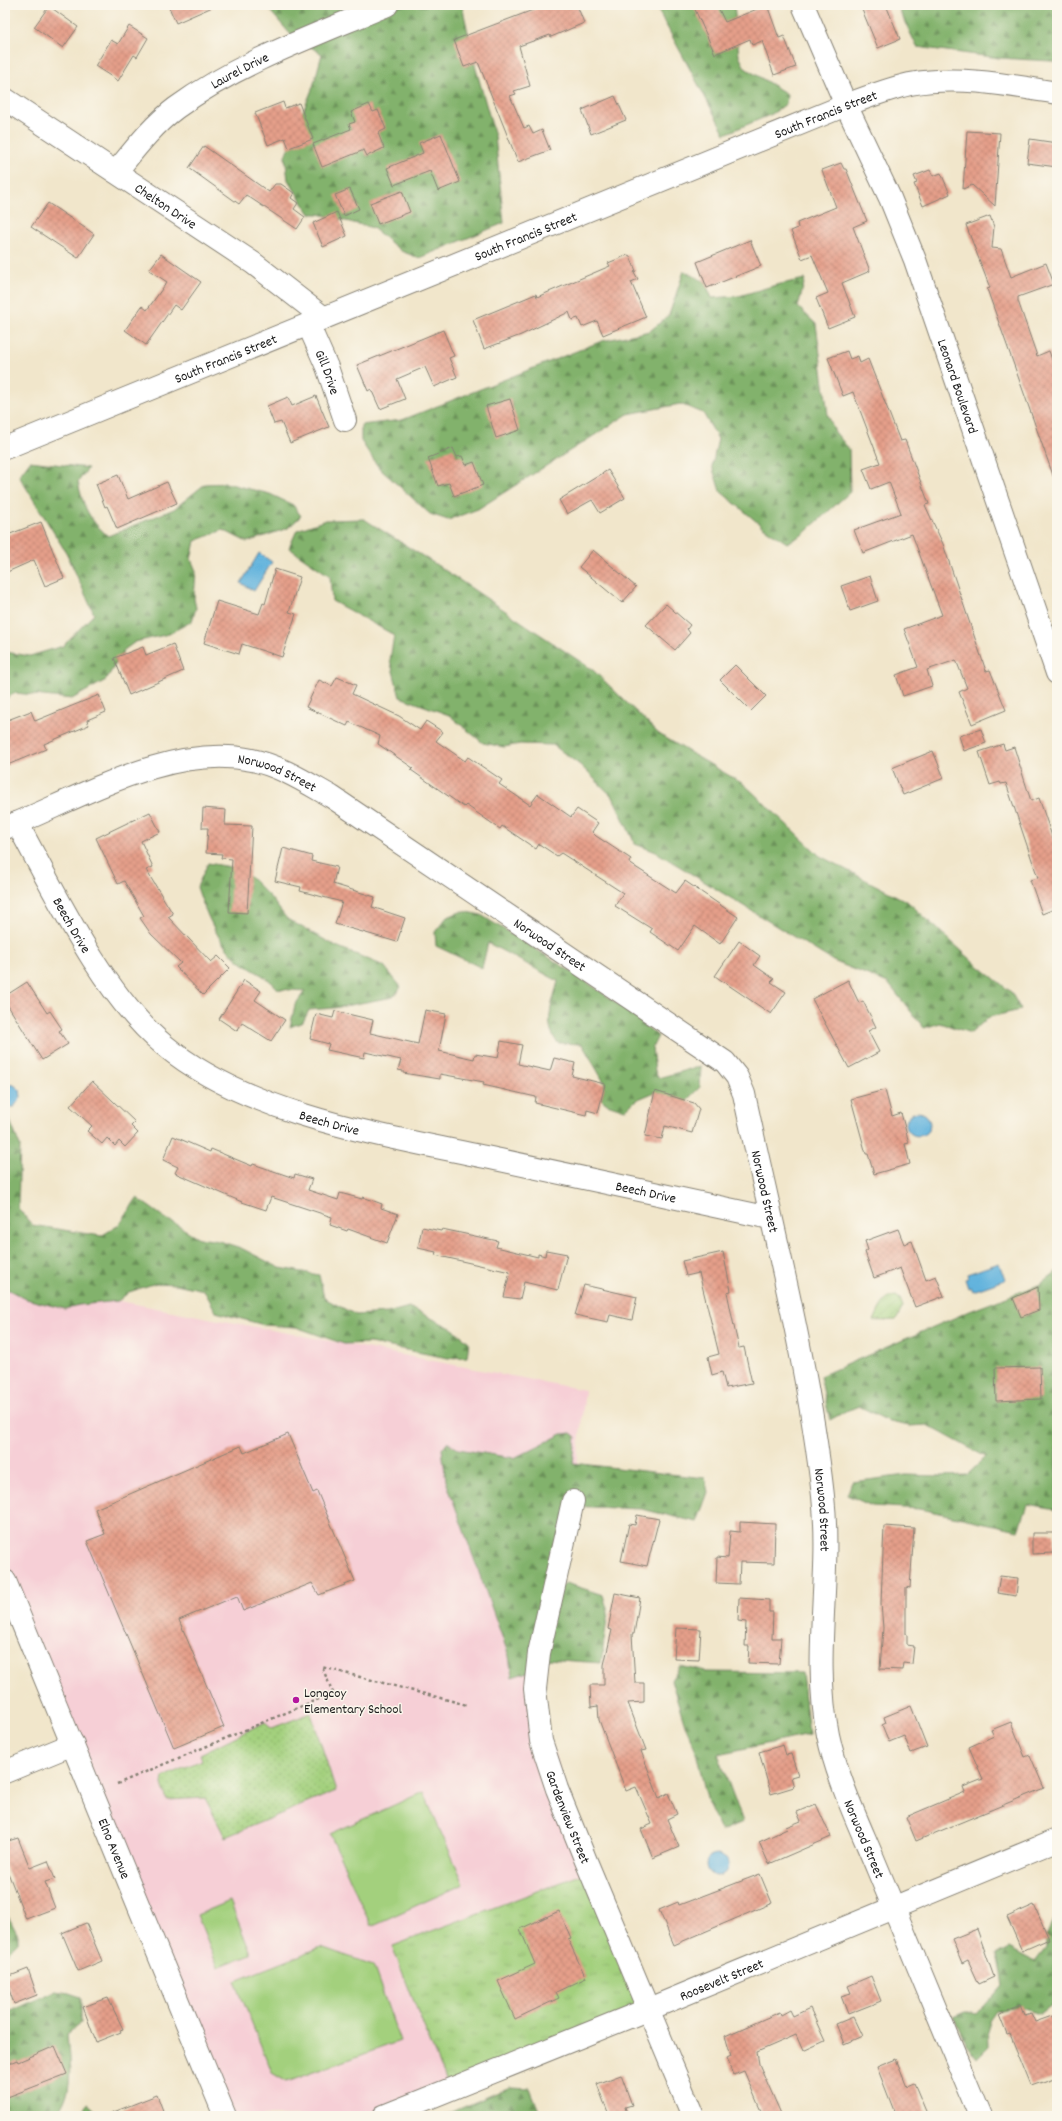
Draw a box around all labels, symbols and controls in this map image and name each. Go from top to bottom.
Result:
street label: Laurel Drive [207,48,273,95]
street label: South Francis Street [772,86,880,145]
street label: Chelton Drive [130,179,200,235]
street label: South Francis Street [472,208,580,267]
street label: South Francis Street [172,330,280,390]
street label: Leonard Boulevard [931,337,982,437]
street label: Gill Drive [309,347,344,398]
street label: Norwood Street [236,750,320,798]
street label: Beech Drive [47,894,95,958]
street label: Norwood Street [509,914,589,978]
street label: Beech Drive [297,1106,361,1142]
street label: Norwood Street [745,1149,783,1235]
street label: Beech Drive [614,1177,678,1210]
street label: Norwood Street [808,1467,833,1552]
place label: Longcoy Elementary School [304,1684,403,1720]
marker: Longcoy Elementary School [291,1695,301,1705]
street label: Gardenview Street [539,1768,594,1867]
street label: Norwood Street [837,1797,888,1882]
street label: Elno Avenue [92,1816,134,1882]
street label: Roosevelt Street [677,1955,767,2007]

